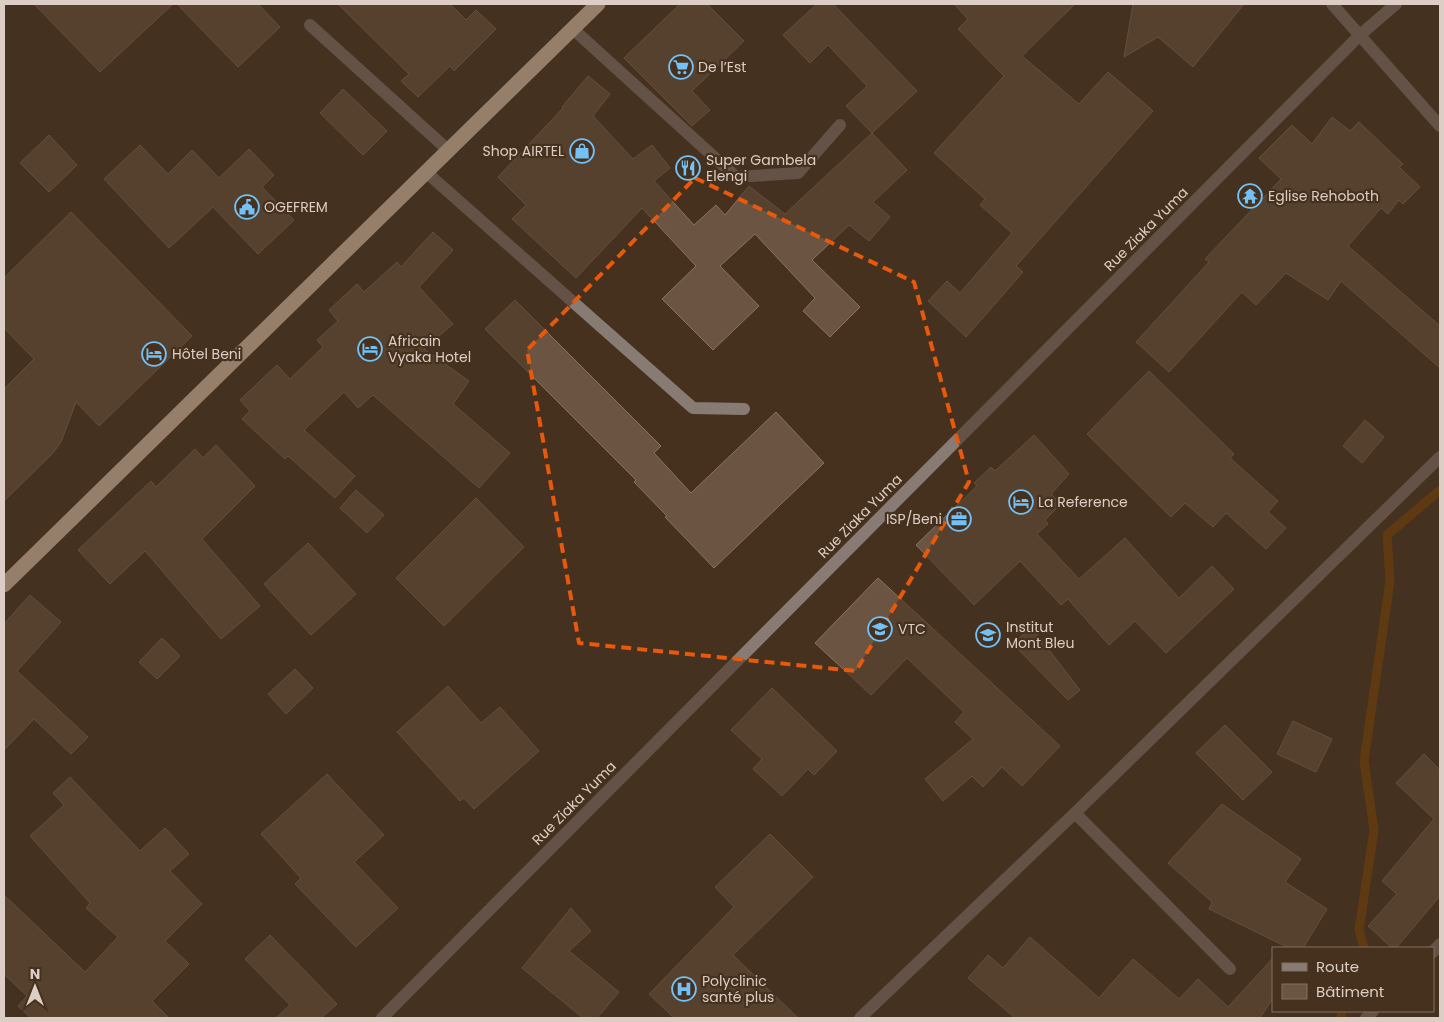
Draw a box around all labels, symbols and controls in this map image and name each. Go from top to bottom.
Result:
supermarket icon: De l’Est [668,54,694,80]
place label: De l’Est [698,57,746,77]
shop icon: Shop AIRTEL [569,138,595,164]
place label: Shop AIRTEL [482,141,564,161]
place label: Super Gambela Elengi [706,150,816,186]
restaurant icon: Super Gambela Elengi [675,155,701,181]
street label: Rue Ziaka Yuma [1099,182,1193,276]
temple icon: Eglise Rehoboth [1237,183,1263,209]
place label: Eglise Rehoboth [1268,186,1379,206]
public building icon: OGEFREM [234,194,260,220]
place label: OGEFREM [264,197,328,217]
place label: Africain Vyaka Hotel [388,331,471,367]
hotel icon: Africain Vyaka Hotel [357,336,383,362]
hotel icon: Hôtel Beni [141,341,167,367]
place label: Hôtel Beni [172,344,241,364]
street label: Rue Ziaka Yuma [813,469,907,563]
hotel icon: La Reference [1008,489,1034,515]
place label: La Reference [1038,492,1128,512]
office icon: ISP/Beni [946,506,972,532]
place label: ISP/Beni [886,509,942,529]
school or university icon: VTC [867,616,893,642]
place label: Institut Mont Bleu [1006,617,1074,653]
place label: VTC [898,619,926,639]
school or university icon: Institut Mont Bleu [975,622,1001,648]
street label: Rue Ziaka Yuma [527,756,621,850]
legend [1272,947,1434,1012]
text: Route [1316,956,1359,977]
north arrow [10,962,60,1012]
text: N [30,964,40,984]
place label: Polyclinic santé plus [702,971,774,1007]
hospital icon: Polyclinic santé plus [671,976,697,1002]
text: Bâtiment [1316,981,1384,1002]

